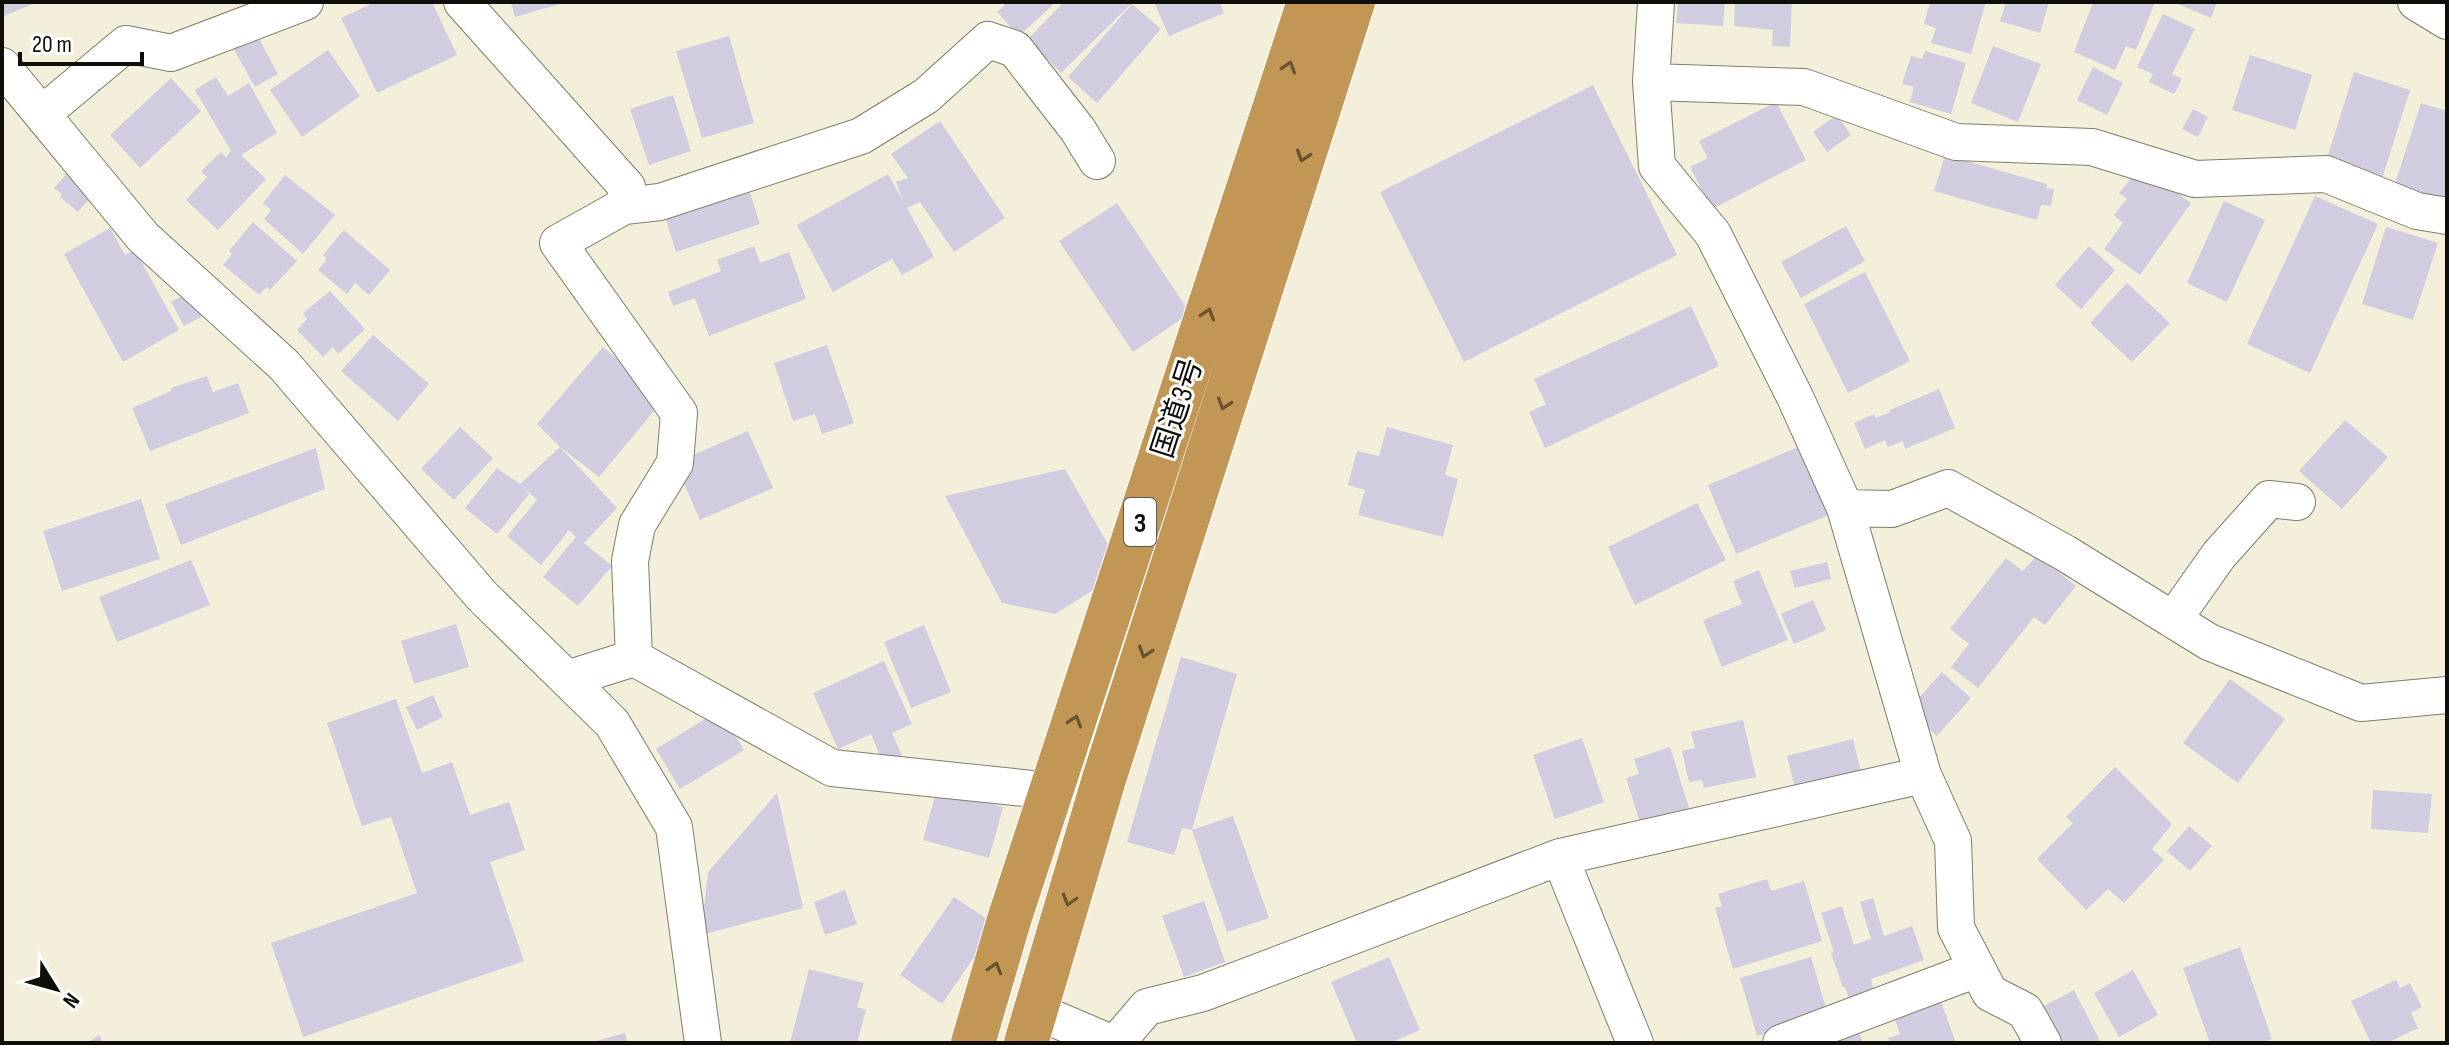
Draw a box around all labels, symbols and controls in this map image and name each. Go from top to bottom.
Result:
scale bar [20,16,142,66]
text: 20 m [32,30,72,59]
one-way arrow [1280,61,1296,74]
one-way arrow [1297,149,1313,163]
one-way arrow [1199,308,1215,322]
street label: 国道3号 [1145,354,1211,463]
one-way arrow [1217,397,1233,410]
road number: 3 [1124,498,1156,546]
one-way arrow [1138,644,1154,658]
one-way arrow [1066,715,1082,728]
one-way arrow [1062,893,1078,907]
north arrow [16,949,96,1029]
one-way arrow [986,962,1002,976]
text: N [56,987,85,1013]

